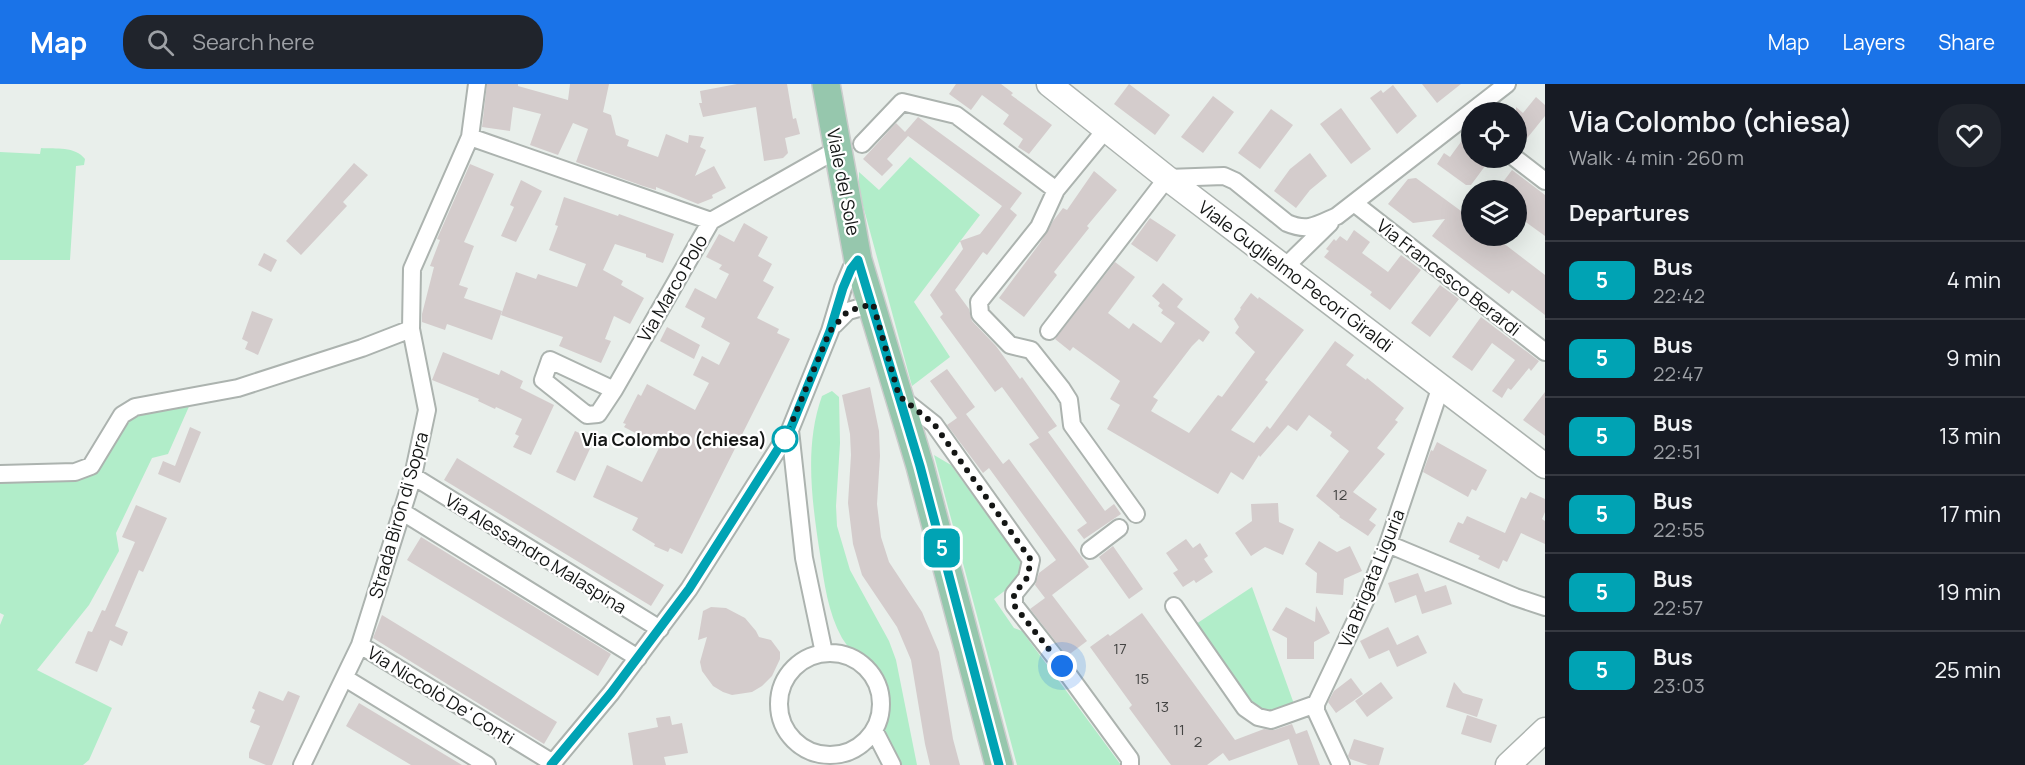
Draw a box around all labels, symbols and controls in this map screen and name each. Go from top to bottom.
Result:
search box [123,15,543,69]
text: Map [30,23,87,61]
icon: search [144,26,177,59]
text: Search here [192,27,315,57]
text: Map [1768,28,1809,56]
text: Layers [1842,28,1905,56]
text: Share [1938,28,1995,56]
map controls [1461,102,1527,246]
button: locate [1461,102,1527,168]
text: Via Colombo (chiesa) [1569,102,1853,140]
button: heart [1938,104,2001,167]
street label: Viale del Sole [822,126,866,238]
text: Walk · 4 min · 260 m [1569,144,1744,171]
button: layers [1461,180,1527,246]
street label: Viale Guglielmo Pecori Giraldi [1194,195,1398,357]
text: Departures [1569,198,1689,228]
street label: Via Francesco Berardi [1372,213,1526,341]
street label: Via Marco Polo [632,230,712,346]
text: Bus [1653,252,1693,282]
text: 4 min [1947,265,2001,295]
text: 5 [1596,266,1608,294]
text: 22:42 [1653,282,1705,309]
text: Bus [1653,330,1693,360]
text: 9 min [1946,343,2001,373]
text: 5 [1596,344,1608,372]
text: 22:47 [1653,360,1704,387]
text: Bus [1653,408,1693,438]
text: 13 min [1939,421,2001,451]
text: 5 [1596,422,1608,450]
marker: Via Colombo (chiesa) [772,426,798,452]
place label: Via Colombo (chiesa) [581,427,767,451]
street label: Strada Biron di Sopra [363,429,433,601]
text: 22:51 [1653,438,1701,465]
house number: 12 [1333,484,1347,505]
text: Bus [1653,486,1693,516]
street label: Via Alessandro Malaspina [441,487,631,619]
text: 17 min [1940,499,2001,529]
text: 5 [1596,500,1608,528]
street label: Via Brigata Liguria [1332,505,1410,651]
text: 22:55 [1653,516,1705,543]
line badge: 5 [922,528,962,568]
text: 5 [936,534,948,562]
text: Bus [1653,564,1693,594]
text: 19 min [1938,577,2001,607]
text: 5 [1596,578,1608,606]
text: 22:57 [1653,594,1703,621]
house number: 17 [1113,638,1127,659]
street label: Via Niccolò De' Conti [363,640,519,750]
text: Bus [1653,642,1693,672]
your location [1047,651,1077,681]
text: 25 min [1934,655,2001,685]
text: 5 [1596,656,1608,684]
house number: 15 [1135,668,1149,689]
text: 23:03 [1653,672,1705,699]
house number: 13 [1155,696,1169,717]
house number: 11 [1173,719,1185,740]
house number: 2 [1194,731,1202,752]

